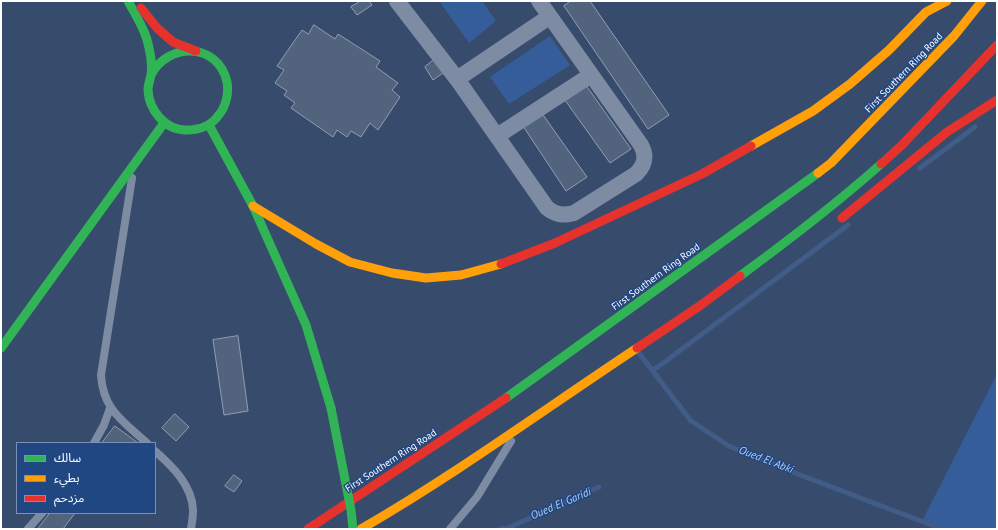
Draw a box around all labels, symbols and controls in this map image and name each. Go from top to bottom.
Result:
street label: First Southern Ring Road [863,31,945,115]
street label: First Southern Ring Road [609,241,703,313]
street label: First Southern Ring Road [343,427,439,495]
legend [16,442,156,514]
water label: Oued El Abki [737,444,795,476]
text: سالك [54,450,81,465]
text: بطيء [54,470,80,485]
water label: Oued El Garidi [529,485,593,523]
text: مزدحم [54,490,84,505]

